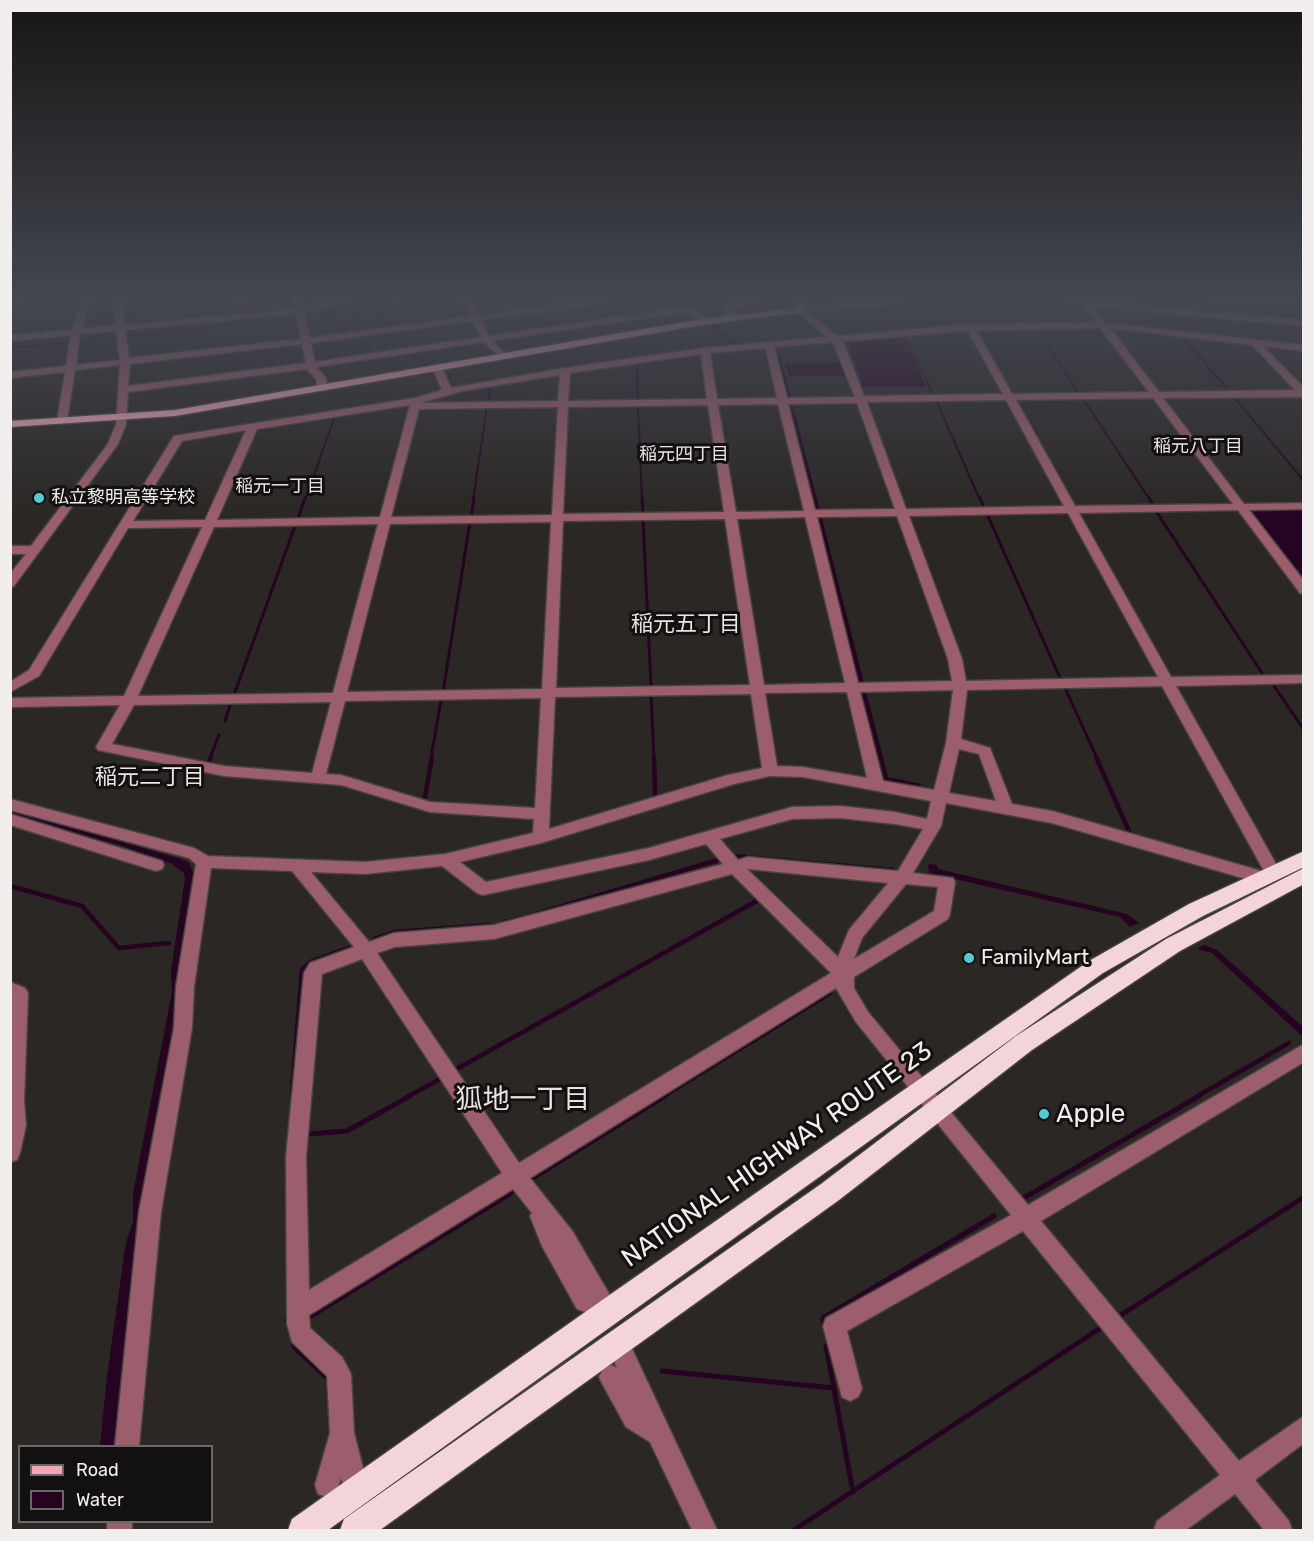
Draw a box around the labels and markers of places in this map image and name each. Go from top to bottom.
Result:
place label: 私立黎明高等学校 [51,487,195,509]
marker: 私立黎明高等学校 [32,491,46,505]
place label: FamilyMart [981,945,1089,971]
marker: FamilyMart [962,951,976,965]
place label: Apple [1056,1098,1125,1130]
marker: Apple [1037,1107,1051,1121]

